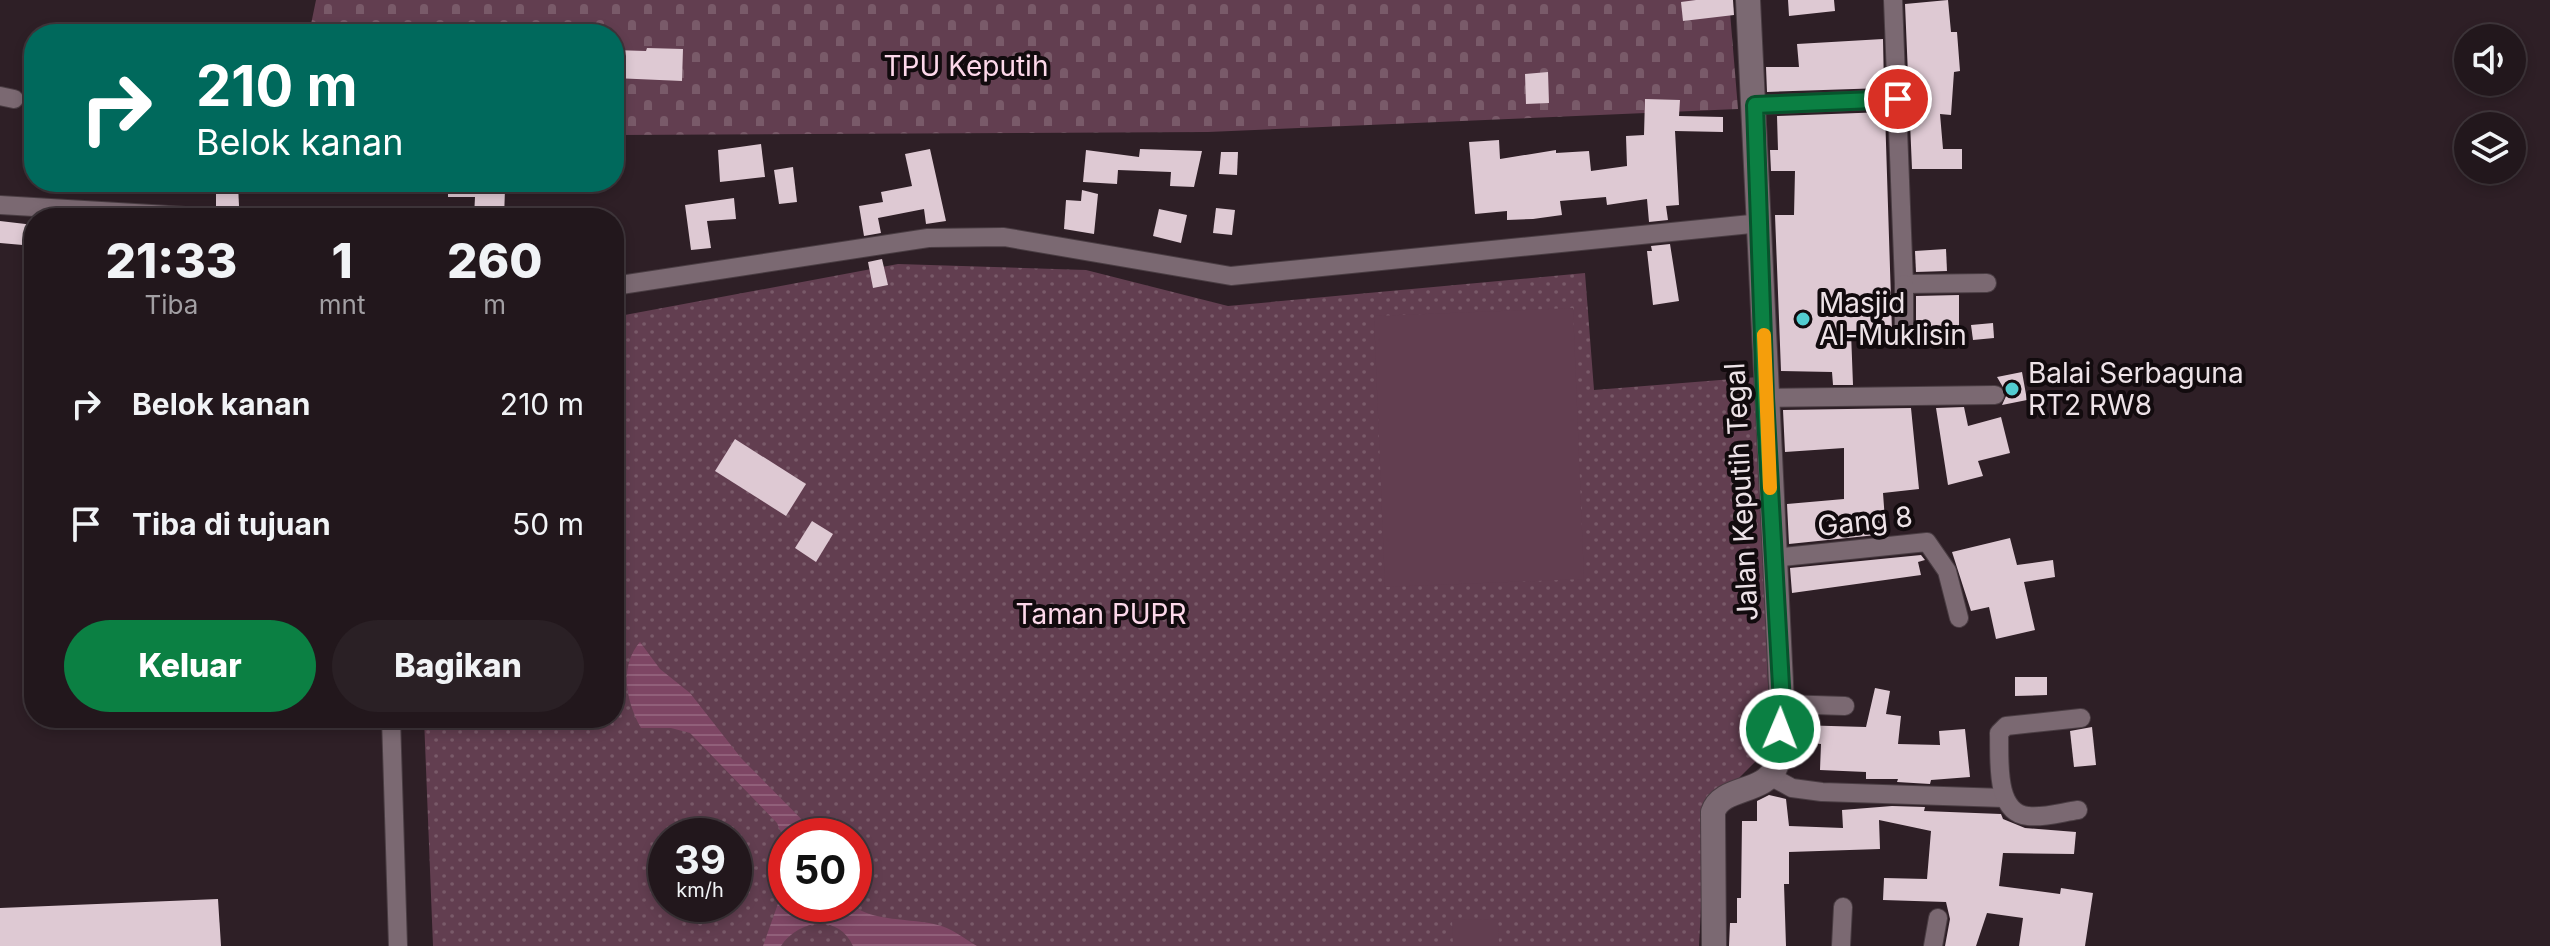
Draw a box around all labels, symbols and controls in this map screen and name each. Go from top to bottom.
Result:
map controls [2454,24,2526,184]
button: sound [2454,24,2526,96]
park label: TPU Keputih [884,49,1048,83]
text: 210 m [196,52,358,120]
icon: right [64,56,168,160]
pin [1864,65,1932,133]
icon: arrive [1876,77,1920,121]
button: layers [2454,112,2526,184]
text: Belok kanan [196,120,403,164]
text: 21:33 [106,231,237,290]
text: 1 [332,231,353,290]
text: 260 [447,231,543,290]
place label: Masjid Al-Muklisin [1819,286,1967,352]
text: Tiba [144,289,198,320]
text: mnt [319,289,365,320]
text: m [483,289,506,320]
marker: Masjid Al-Muklisin [1794,310,1812,328]
place label: Balai Serbaguna RT2 RW8 [2028,356,2244,422]
street label: Jalan Keputih Tegal [1717,362,1765,622]
marker: Balai Serbaguna RT2 RW8 [2003,380,2021,398]
icon: right [64,382,108,426]
text: Belok kanan [132,386,310,422]
text: 210 m [500,386,584,422]
street label: Gang 8 [1816,499,1914,543]
icon: arrive [64,502,108,546]
text: Tiba di tujuan [132,506,331,542]
text: 50 m [512,506,584,542]
park label: Taman PUPR [1015,597,1187,631]
button: Keluar [64,620,316,712]
button: Bagikan [332,620,584,712]
position arrow [1738,687,1822,771]
speed limit sign: 50 [768,818,872,922]
text: 39 [674,835,726,884]
text: km/h [676,878,724,902]

